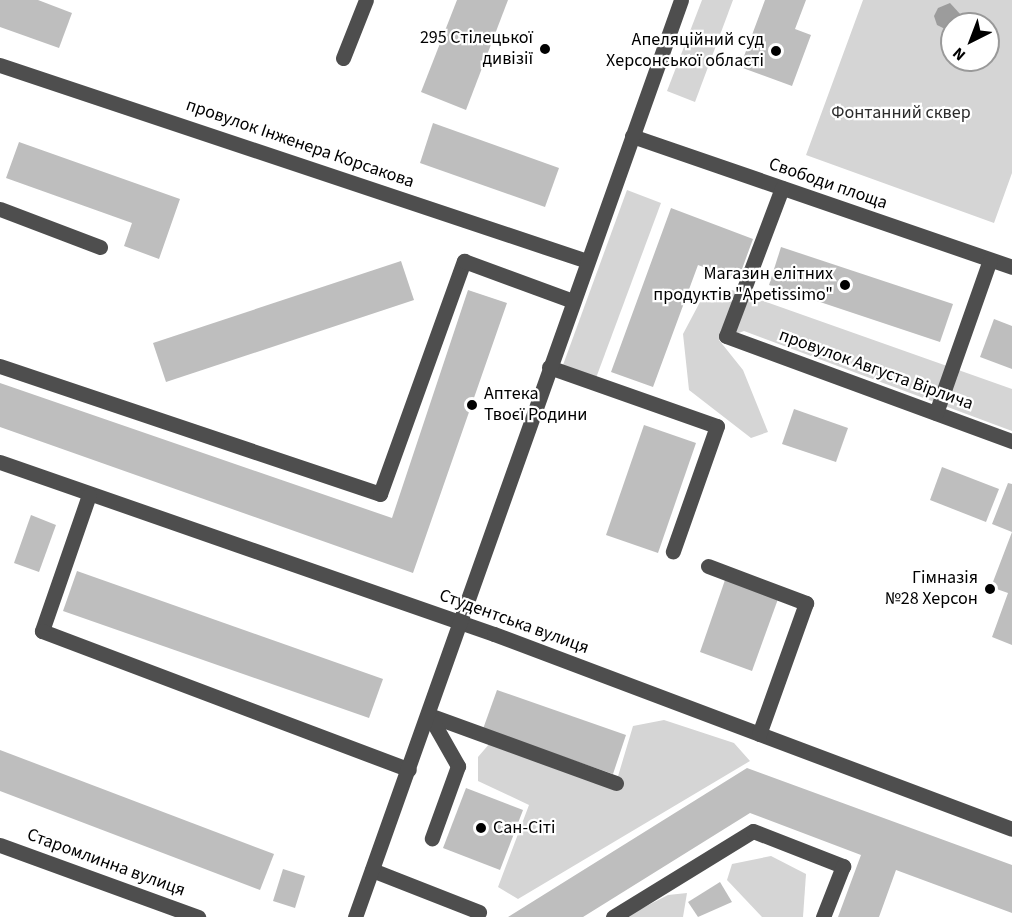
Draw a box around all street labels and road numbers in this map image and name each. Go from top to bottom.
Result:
street label: провулок Інженера Корсакова [183,95,417,193]
street label: Свободи площа [766,154,890,214]
street label: провулок Августа Вірлича [776,325,976,415]
street label: Студентська вулиця [436,585,592,659]
street label: Старомлинна вулиця [24,824,188,902]

